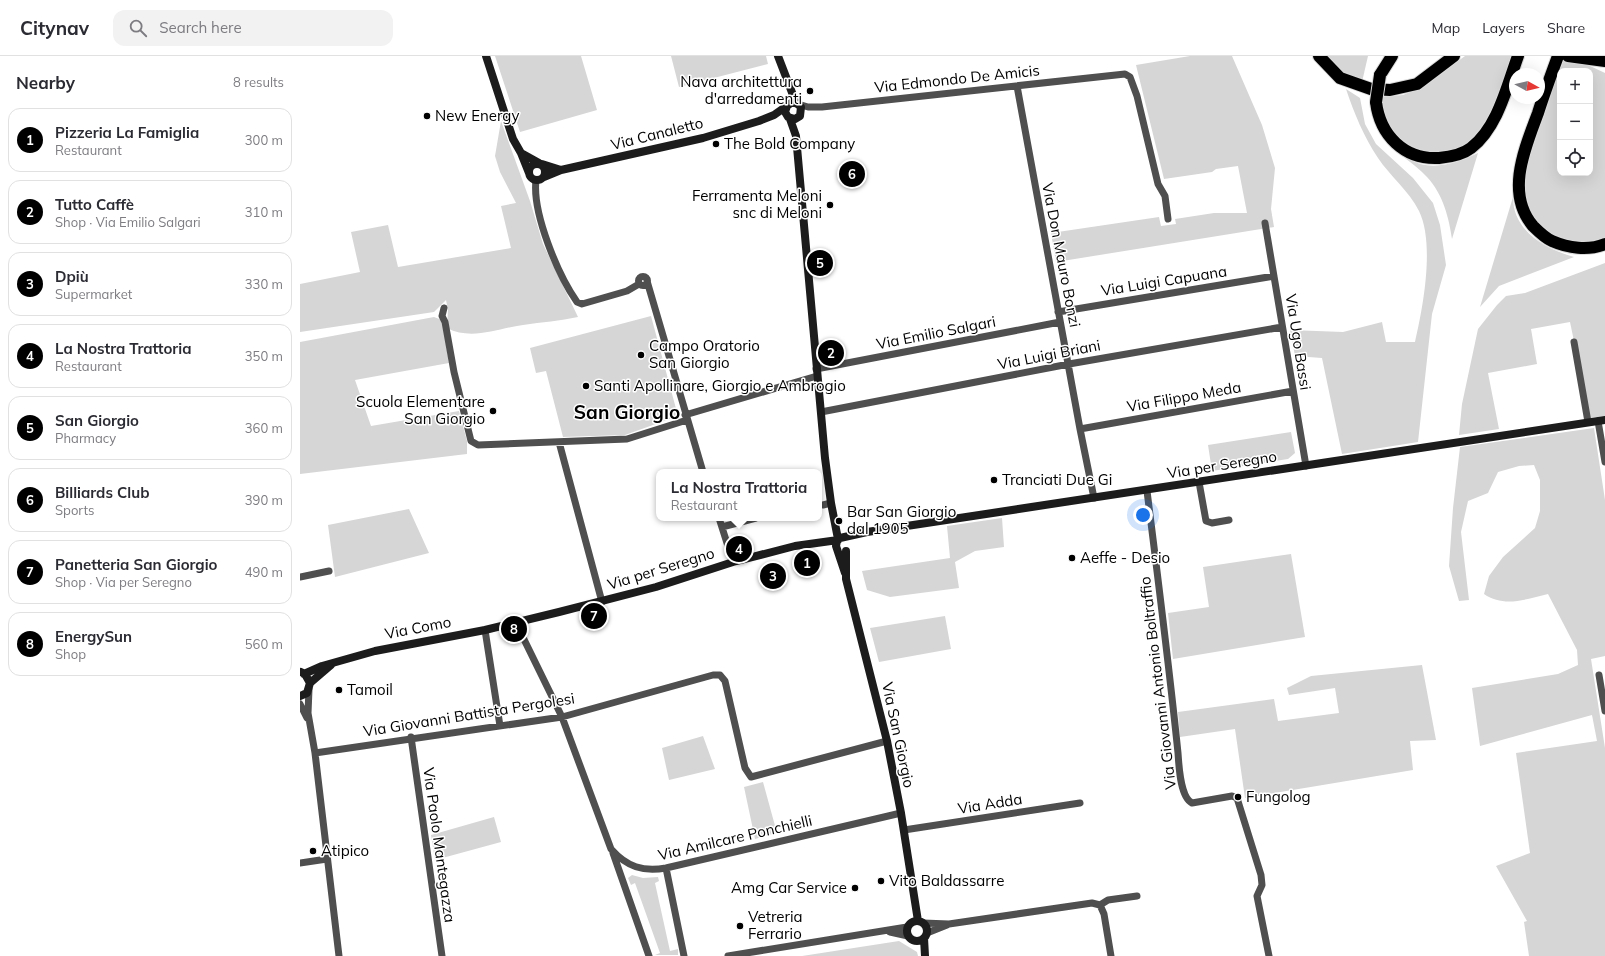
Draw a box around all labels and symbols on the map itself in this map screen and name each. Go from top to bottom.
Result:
street label: Via Edmondo De Amicis [873,60,1041,97]
north arrow [1509,68,1545,104]
place label: Nava architettura d'arredamenti [680,72,802,108]
marker: Nava architettura d'arredamenti [805,86,815,96]
place label: New Energy [435,106,519,125]
marker: New Energy [422,111,432,121]
street label: Via Canaletto [609,113,705,154]
place label: The Bold Company [724,134,855,153]
marker: The Bold Company [711,139,721,149]
pin: 6 [839,159,865,189]
street label: Via Don Mauro Bonzi [1038,181,1085,329]
place label: Ferramenta Meloni snc di Meloni [692,186,822,222]
marker: Ferramenta Meloni snc di Meloni [825,200,835,210]
pin: 5 [807,248,833,278]
street label: Via Luigi Capuana [1100,261,1228,300]
street label: Via Ugo Bassi [1282,292,1315,391]
street label: Via Emilio Salgari [875,312,997,353]
street label: Via Luigi Briani [996,335,1102,374]
place label: Campo Oratorio San Giorgio [649,336,760,372]
pin: 2 [818,338,844,368]
marker: Campo Oratorio San Giorgio [636,350,646,360]
place label: Santi Apollinare, Giorgio e Ambrogio [594,376,846,395]
street label: Via Filippo Meda [1125,377,1242,416]
marker: Santi Apollinare, Giorgio e Ambrogio [581,381,591,391]
place label: Scuola Elementare San Giorgio [356,392,485,428]
district label: San Giorgio [574,400,680,424]
marker: Scuola Elementare San Giorgio [488,406,498,416]
street label: Via per Seregno [1166,446,1278,483]
place label: Tranciati Due Gi [1002,470,1112,489]
marker: Tranciati Due Gi [989,475,999,485]
place label: Bar San Giorgio dal 1905 [847,502,956,538]
your location [1133,505,1153,525]
marker: Bar San Giorgio dal 1905 [834,516,844,526]
pin: 4 [726,534,752,564]
street label: Via per Seregno [605,543,717,594]
pin: 1 [794,548,820,578]
place label: Aeffe - Desio [1080,548,1170,567]
marker: Aeffe - Desio [1067,553,1077,563]
pin: 3 [760,561,786,591]
street label: Via Giovanni Antonio Boltraffio [1135,576,1180,791]
pin: 7 [581,601,607,631]
street label: Via Como [383,612,453,643]
pin: 8 [501,614,527,644]
place label: Tamoil [347,680,393,699]
street label: Via San Giorgio [878,680,919,790]
marker: Tamoil [334,685,344,695]
street label: Via Giovanni Battista Pergolesi [362,688,576,741]
street label: Via Paolo Mantegazza [419,766,460,924]
place label: Fungolog [1246,787,1311,806]
street label: Via Adda [956,789,1023,818]
marker: Fungolog [1233,792,1243,802]
street label: Via Amilcare Ponchielli [656,811,814,864]
place label: Atipico [321,841,369,860]
marker: Atipico [308,846,318,856]
place label: Vito Baldassarre [889,871,1004,890]
marker: Vito Baldassarre [876,876,886,886]
place label: Amg Car Service [731,878,847,897]
marker: Amg Car Service [850,883,860,893]
place label: Vetreria Ferrario [748,907,803,943]
marker: Vetreria Ferrario [735,921,745,931]

